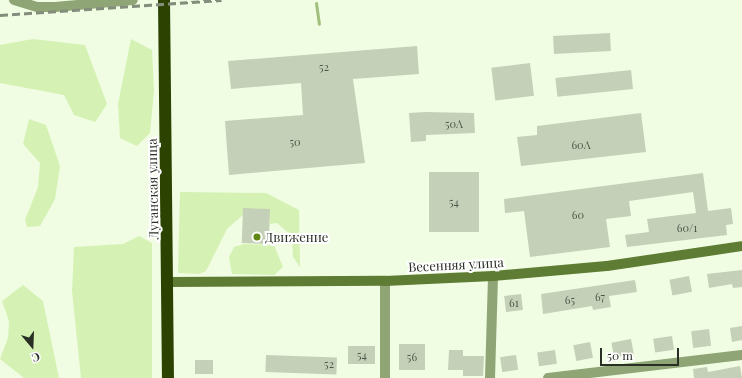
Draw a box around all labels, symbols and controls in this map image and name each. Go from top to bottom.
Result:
house number: 52 [319,60,329,74]
house number: 50А [445,117,463,131]
house number: 50 [289,135,301,149]
street label: Луганская улица [144,138,162,240]
house number: 60А [571,138,591,152]
house number: 54 [449,195,459,209]
house number: 60 [572,208,584,222]
house number: 60/1 [677,221,697,235]
place label: Движение [265,229,328,245]
marker: Движение [252,232,262,242]
street label: Весенняя улица [408,255,504,275]
house number: 67 [595,290,605,304]
house number: 65 [565,293,575,307]
house number: 61 [509,296,519,310]
north arrow [12,326,52,366]
scale bar [602,340,681,366]
text: 50 m [607,347,633,363]
house number: 54 [357,348,367,362]
text: С [30,349,42,366]
house number: 56 [407,350,417,364]
house number: 52 [324,357,334,371]

